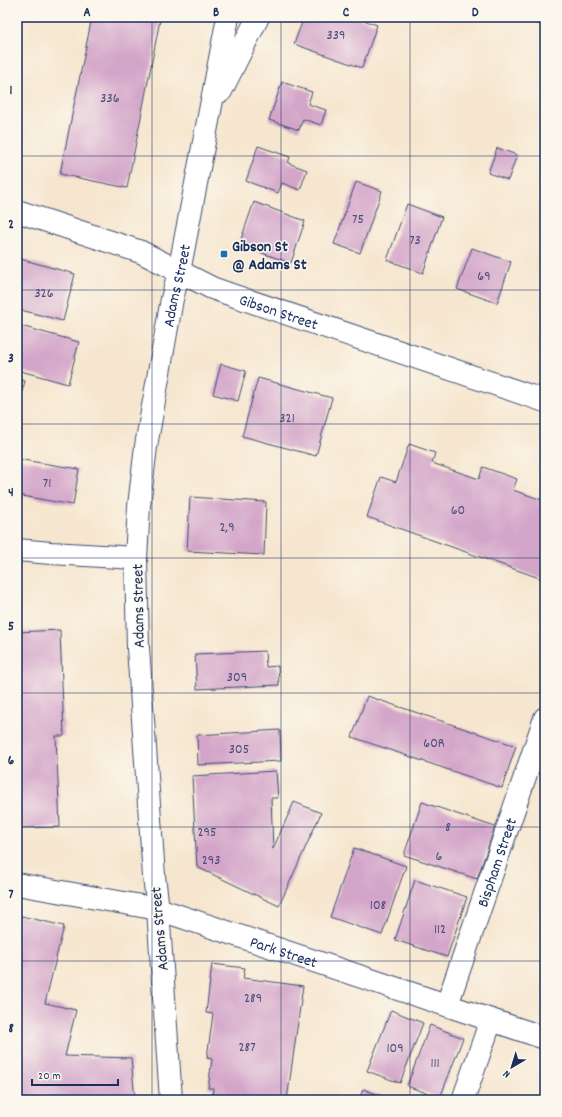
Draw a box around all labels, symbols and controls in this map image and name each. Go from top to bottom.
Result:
text: A [83,4,91,23]
text: B [213,4,219,23]
text: C [343,4,350,23]
text: D [472,4,479,23]
house number: 339 [327,26,345,46]
text: 1 [10,82,13,101]
house number: 336 [100,89,120,109]
house number: 75 [352,210,364,230]
text: 2 [8,216,14,235]
house number: 73 [409,231,421,251]
place label: Gibson St @ Adams St [232,236,307,277]
street label: Adams Street [158,243,198,329]
marker: Gibson St @ Adams St [219,249,229,259]
house number: 69 [477,267,491,287]
house number: 326 [34,284,54,304]
street label: Gibson Street [236,289,321,337]
text: 3 [8,350,14,369]
house number: 321 [279,409,295,429]
house number: 71 [43,474,51,494]
text: 4 [8,484,14,503]
house number: 60 [451,501,465,521]
house number: 2,9 [219,518,235,538]
street label: Adams Street [127,564,152,648]
text: 5 [8,618,14,637]
house number: 309 [227,668,247,688]
house number: 60R [423,734,445,754]
house number: 305 [229,740,249,760]
text: 6 [8,752,15,771]
street label: Bispham Street [472,815,524,911]
house number: 8 [445,818,451,838]
house number: 295 [197,823,217,843]
house number: 6 [436,847,443,867]
house number: 293 [202,851,220,871]
text: 7 [9,886,14,905]
street label: Adams Street [145,886,176,972]
house number: 108 [370,896,387,916]
house number: 112 [434,920,446,940]
street label: Park Street [246,931,320,975]
house number: 289 [244,989,262,1009]
text: 8 [8,1020,14,1039]
house number: 287 [238,1038,256,1058]
house number: 109 [386,1039,404,1059]
north arrow [492,1047,532,1087]
house number: 111 [430,1054,440,1074]
scale bar [32,1061,118,1087]
text: N [500,1065,514,1081]
text: 20 m [38,1068,61,1085]

